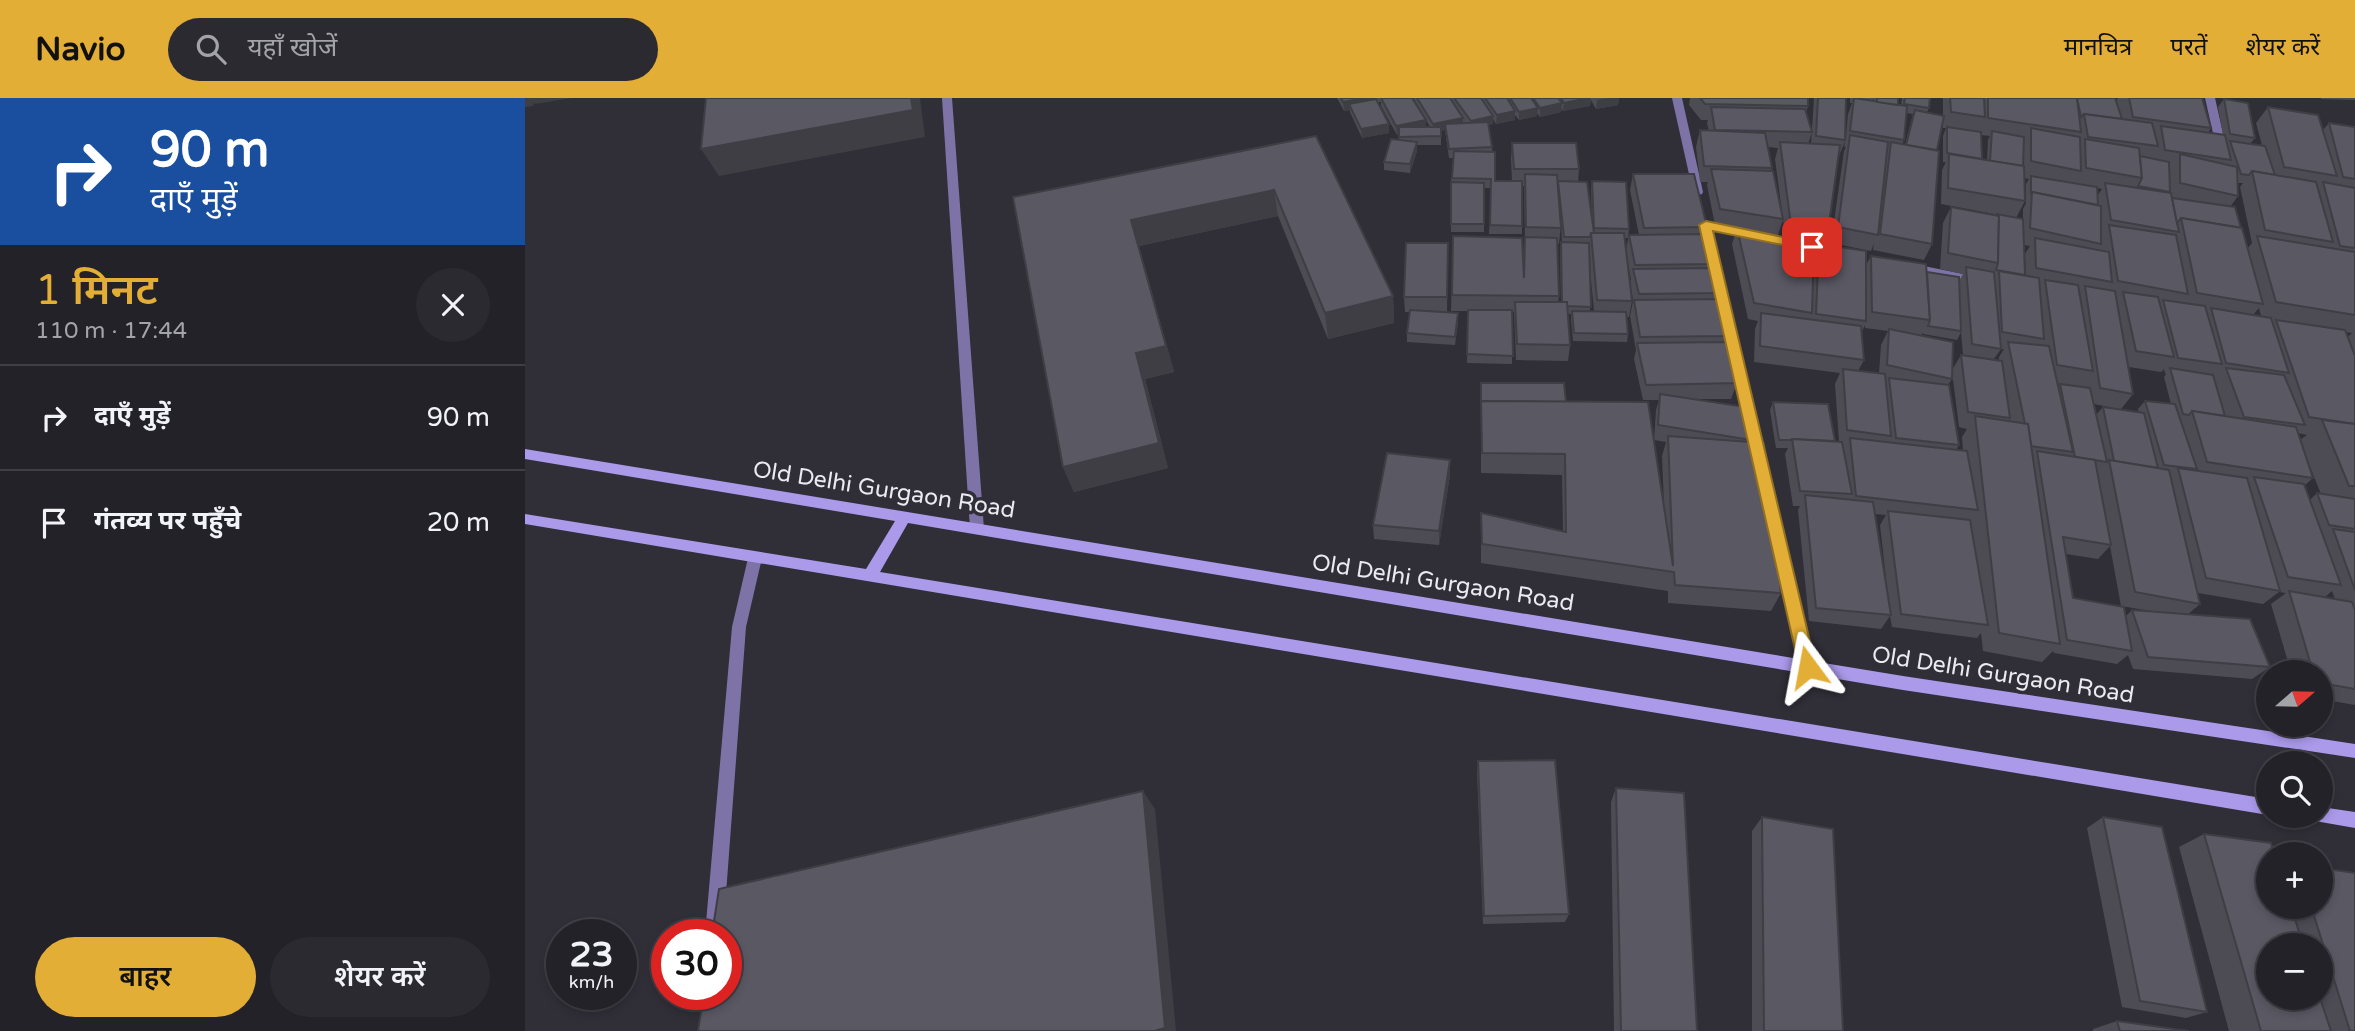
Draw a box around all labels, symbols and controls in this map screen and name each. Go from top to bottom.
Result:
search box [168,18,658,81]
text: Navio [35,30,126,69]
icon: search [192,30,230,68]
text: यहाँ खोजें [248,32,337,63]
text: मानचित्र [2064,33,2132,62]
text: परतें [2170,33,2207,62]
text: शेयर करें [2245,33,2320,62]
text: 90 m [150,121,269,180]
icon: right [35,126,126,217]
text: दाएँ मुड़ें [150,181,238,219]
pin [1782,217,1842,277]
icon: arrive [1793,228,1831,266]
text: 1 मिनट [35,265,158,316]
button: close [416,268,490,342]
text: 110 m · 17:44 [35,317,187,345]
icon: right [35,399,73,437]
text: दाएँ मुड़ें [94,400,171,431]
text: 90 m [427,402,490,433]
street label: Old Delhi Gurgaon Road [751,455,1017,525]
icon: arrive [35,504,73,542]
text: गंतव्य पर पहुँचे [94,505,241,536]
text: 20 m [427,507,490,538]
street label: Old Delhi Gurgaon Road [1310,548,1576,618]
position arrow [1771,630,1845,704]
street label: Old Delhi Gurgaon Road [1870,640,2136,710]
north arrow [2256,660,2333,737]
map controls [2256,660,2333,1010]
button: search [2256,751,2333,828]
button: + [2256,842,2333,919]
speed limit sign: 30 [651,919,742,1010]
button: − [2256,933,2333,1010]
text: 23 [570,934,613,976]
button: बाहर [35,937,256,1017]
button: शेयर करें [270,937,490,1017]
text: km/h [569,971,614,993]

